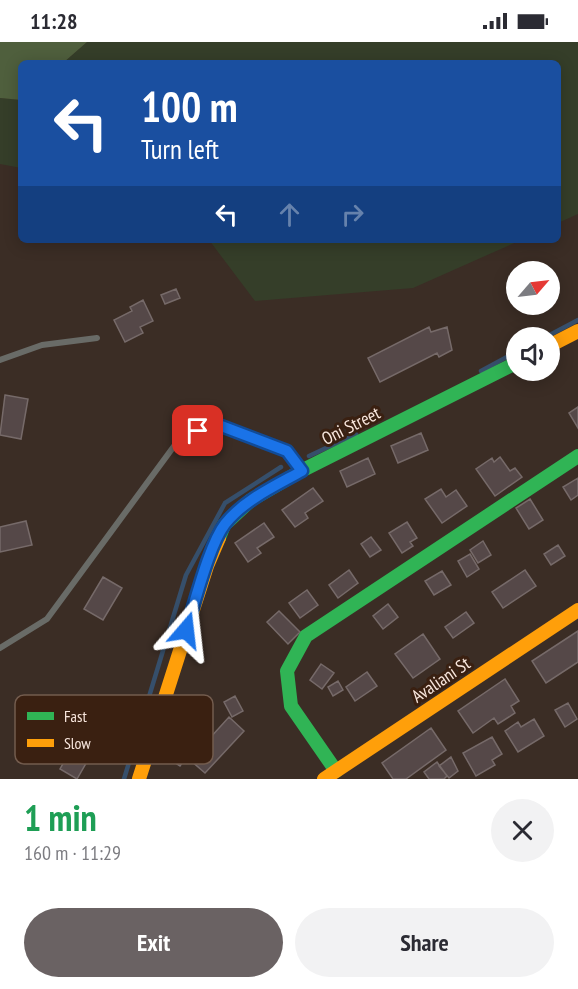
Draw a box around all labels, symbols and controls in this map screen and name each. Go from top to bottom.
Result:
text: 11:28 [30,7,78,35]
text: 100 m [141,79,238,134]
icon: left [42,84,120,162]
text: Turn left [141,132,219,166]
icon: left [210,198,243,231]
icon: ahead [273,198,306,231]
icon: right [336,198,369,231]
north arrow [506,261,560,315]
map controls [506,261,560,381]
button: sound [506,327,560,381]
street label: Oni Street [318,401,384,450]
pin [172,405,223,456]
icon: arrive [181,414,214,447]
position arrow [154,598,218,662]
street label: Avaliani St [407,652,474,707]
legend [15,695,213,764]
text: Fast [64,706,87,726]
text: Slow [64,733,91,753]
text: 1 min [24,794,97,841]
button: close [491,799,554,862]
text: 160 m · 11:29 [24,840,121,866]
button: Exit [24,908,283,977]
button: Share [295,908,554,977]

